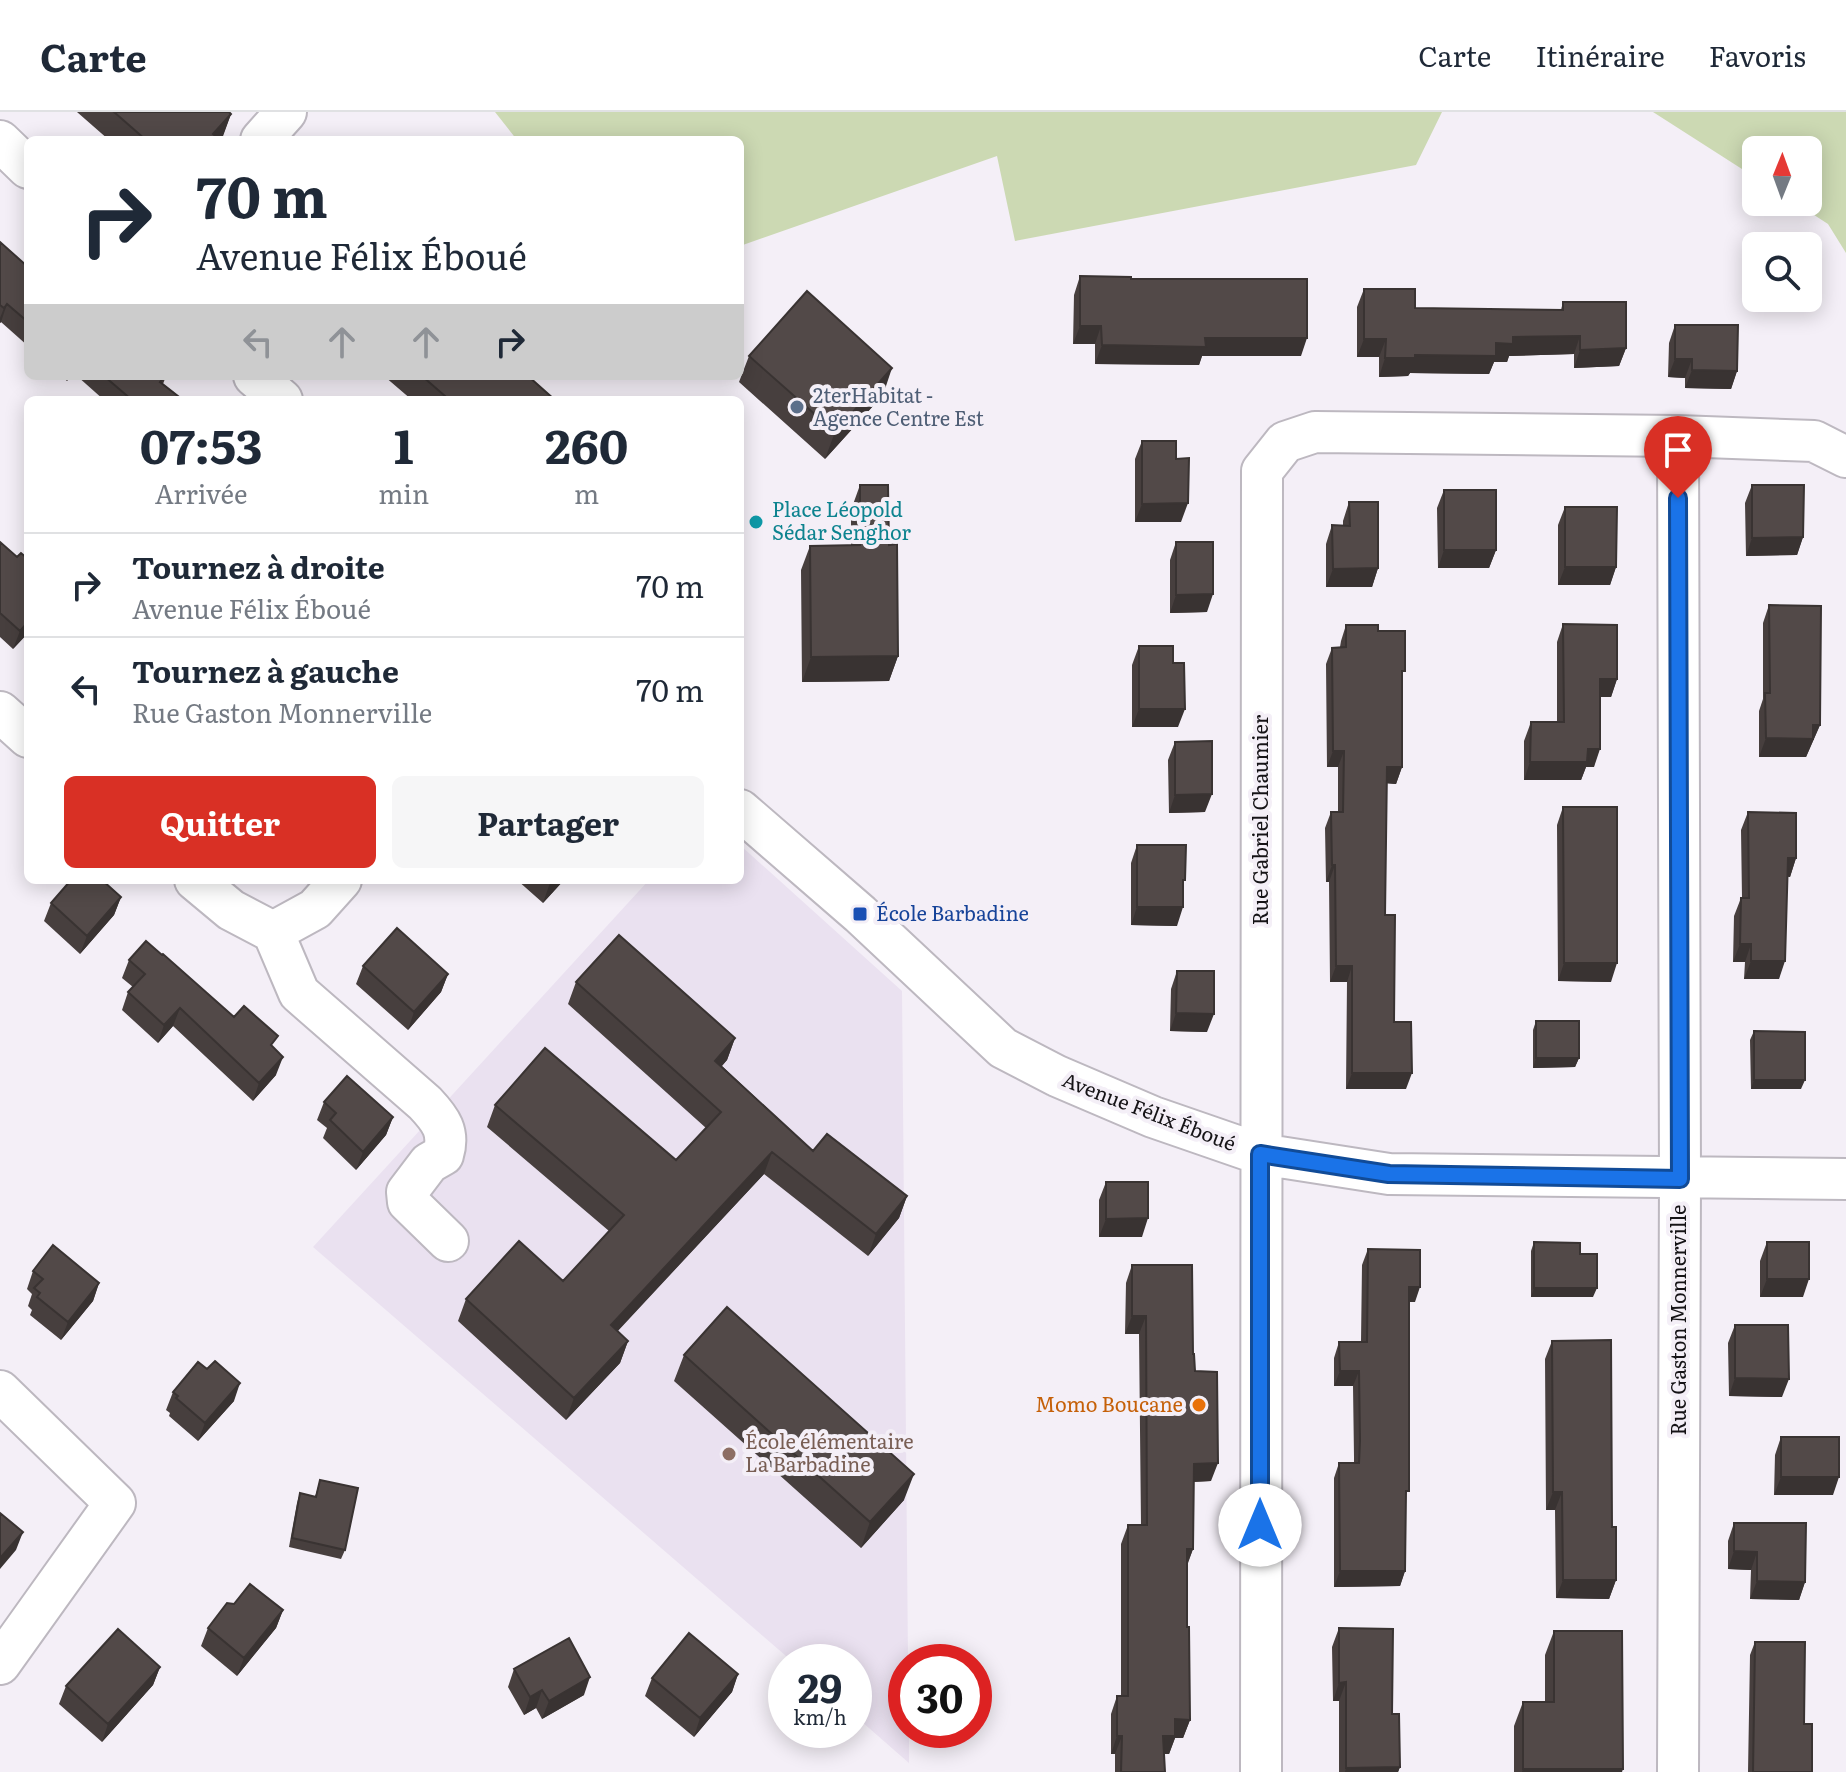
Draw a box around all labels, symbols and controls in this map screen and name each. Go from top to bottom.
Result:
text: Carte [40,27,147,84]
text: Carte [1418,34,1491,76]
text: Itinéraire [1535,34,1665,76]
text: Favoris [1709,34,1806,76]
north arrow [1742,136,1822,216]
map controls [1742,136,1822,312]
text: 70 m [196,152,328,235]
icon: right [64,168,168,272]
text: Avenue Félix Éboué [196,228,527,281]
button: search [1742,232,1822,312]
icon: left [236,320,280,364]
icon: ahead [320,320,364,364]
icon: ahead [404,320,448,364]
icon: right [488,320,532,364]
place label: 2terHabitat - Agence Centre Est [813,379,984,432]
marker: 2terHabitat - Agence Centre Est [788,398,806,416]
text: 07:53 [140,408,262,479]
text: 1 [394,408,414,479]
text: 260 [545,408,628,479]
pin [1644,416,1712,498]
icon: arrive [1656,428,1700,472]
text: Arrivée [155,473,247,512]
text: min [378,473,429,512]
text: m [574,473,599,512]
place label: Place Léopold Sédar Senghor [772,493,912,546]
marker: Place Léopold Sédar Senghor [747,513,765,531]
text: Tournez à droite [132,544,385,588]
icon: right [64,563,108,607]
text: 70 m [636,563,704,607]
text: Avenue Félix Éboué [132,588,371,627]
text: Tournez à gauche [132,648,399,692]
icon: left [64,667,108,711]
text: 70 m [636,667,704,711]
text: Rue Gaston Monnerville [132,692,432,731]
street label: Rue Gabriel Chaumier [1244,714,1274,925]
button: Quitter [64,776,376,868]
button: Partager [392,776,704,868]
place label: École Barbadine [876,897,1029,927]
marker: École Barbadine [851,905,869,923]
street label: Avenue Félix Éboué [1059,1063,1241,1157]
street label: Rue Gaston Monnerville [1662,1205,1692,1435]
place label: Momo Boucane [1035,1388,1183,1418]
marker: Momo Boucane [1190,1396,1208,1414]
place label: École élémentaire La Barbadine [745,1425,914,1478]
marker: École élémentaire La Barbadine [720,1445,738,1463]
position arrow [1218,1483,1302,1567]
speed limit sign: 30 [888,1644,992,1748]
text: 29 [798,1656,842,1715]
text: km/h [793,1701,847,1731]

